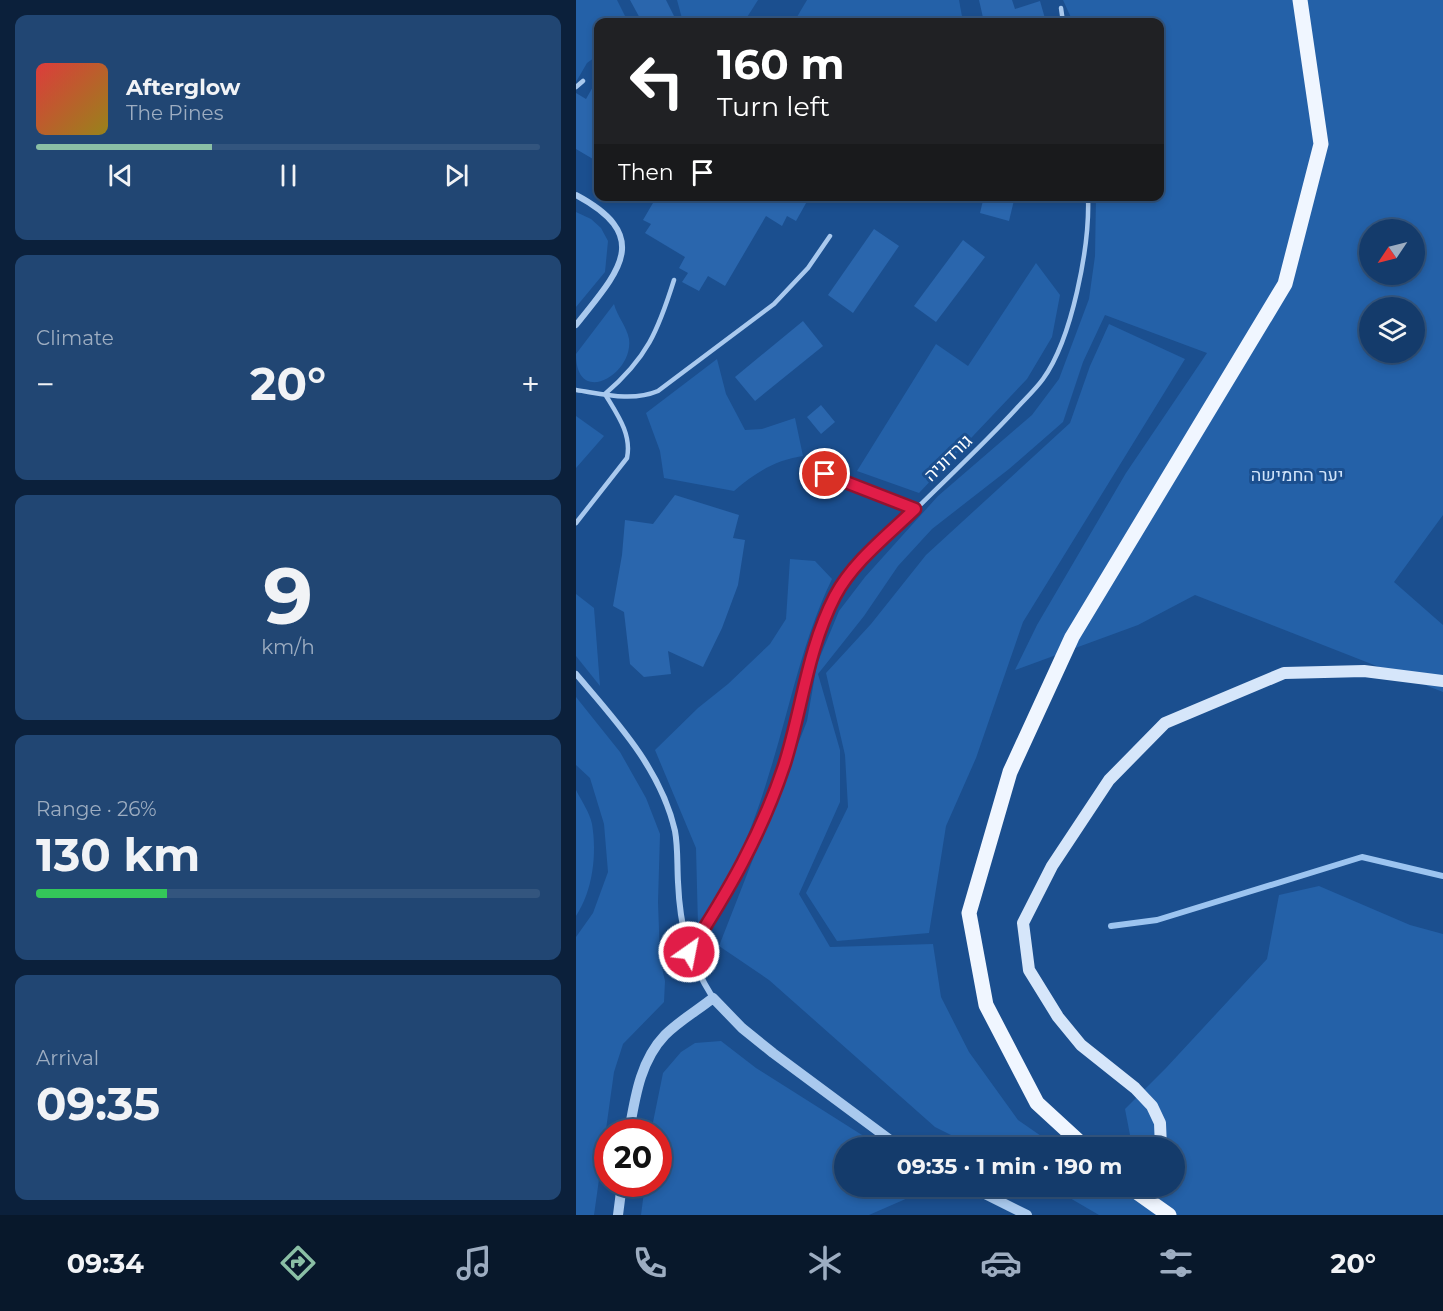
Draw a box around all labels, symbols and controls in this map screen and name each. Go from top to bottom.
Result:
text: 160 m [717,38,845,90]
icon: left [618,42,696,120]
text: Afterglow [126,74,240,101]
text: Turn left [717,90,830,123]
text: The Pines [126,101,223,125]
icon: arrive [686,156,719,189]
icon: previous [104,159,137,192]
icon: pause [272,159,305,192]
icon: next [440,159,473,192]
text: Then [618,159,674,186]
north arrow [1359,219,1425,285]
map controls [1359,219,1425,363]
button: layers [1359,297,1425,363]
text: Climate [36,326,114,350]
text: 20° [250,356,326,411]
text: − [36,364,55,404]
text: + [521,364,540,404]
street label: גורדוניה [919,430,977,486]
pin [799,448,850,499]
icon: arrive [808,457,841,490]
park label: יער החמישה [1251,464,1343,486]
text: 9 [263,548,313,644]
text: km/h [261,635,315,659]
text: Range · 26% [36,797,157,821]
text: 130 km [36,827,200,882]
position arrow [657,920,721,984]
text: Arrival [36,1046,99,1070]
text: 09:35 [36,1076,160,1131]
speed limit sign: 20 [594,1119,672,1197]
text: 09:35 · 1 min · 190 m [897,1153,1122,1180]
icon: directions [277,1242,319,1284]
icon: music [453,1242,495,1284]
icon: phone [629,1242,671,1284]
icon: climate [804,1242,846,1284]
icon: car [980,1242,1022,1284]
icon: filters [1155,1242,1197,1284]
text: 09:34 [67,1247,144,1280]
text: 20° [1331,1247,1376,1280]

